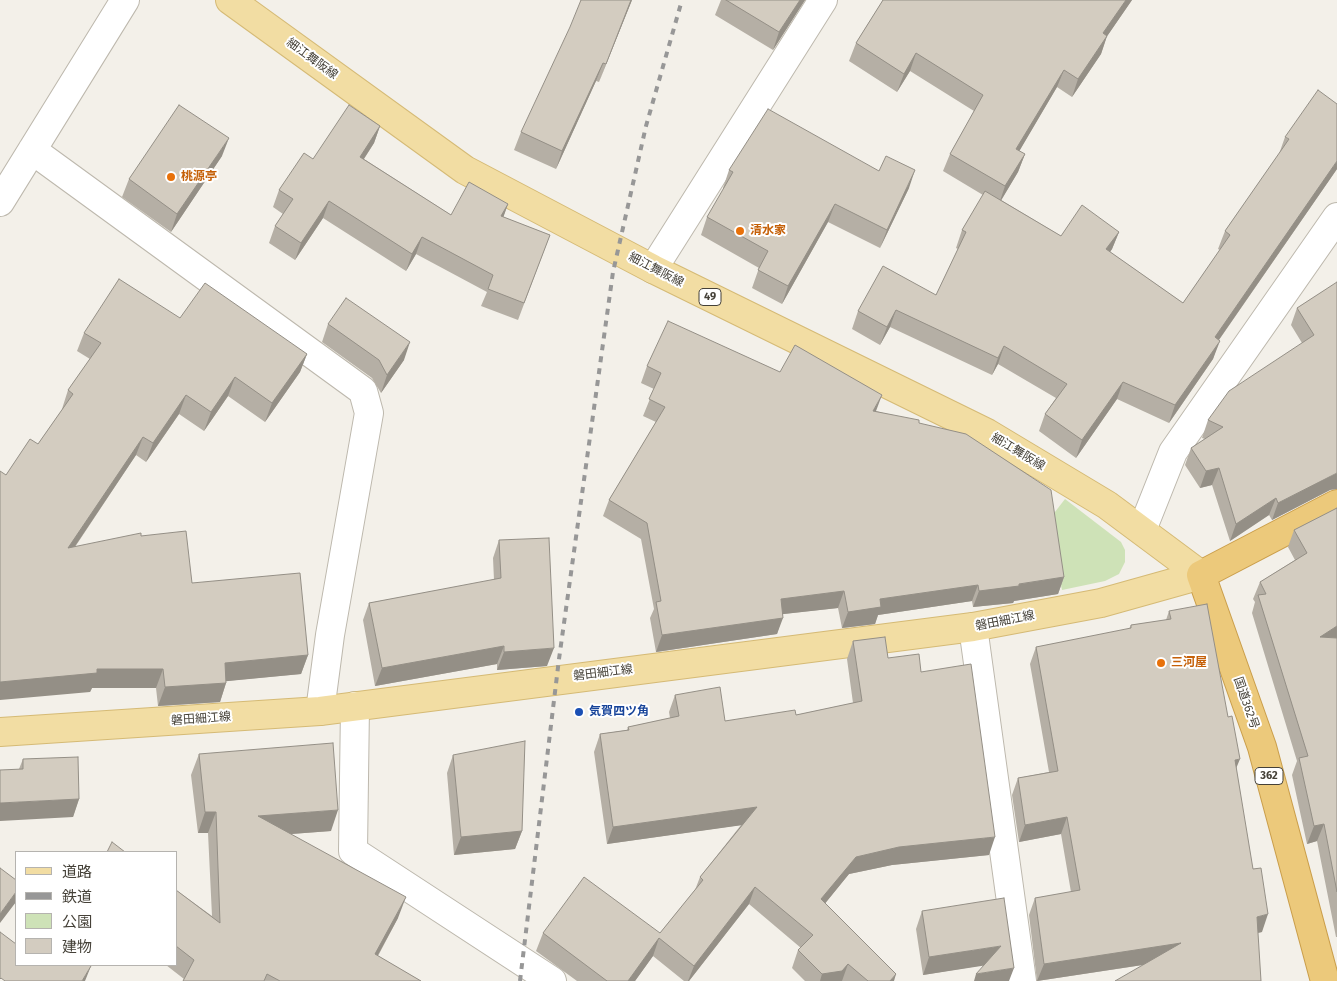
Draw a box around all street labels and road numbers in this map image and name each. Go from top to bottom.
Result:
street label: 細江舞阪線 [283,36,341,82]
street label: 細江舞阪線 [626,250,686,290]
road number: 49 [699,288,721,306]
street label: 細江舞阪線 [989,430,1047,474]
street label: 磐田細江線 [974,608,1036,634]
street label: 磐田細江線 [572,662,634,684]
street label: 国道362号 [1230,675,1262,731]
street label: 磐田細江線 [171,710,231,728]
road number: 362 [1255,768,1283,784]

